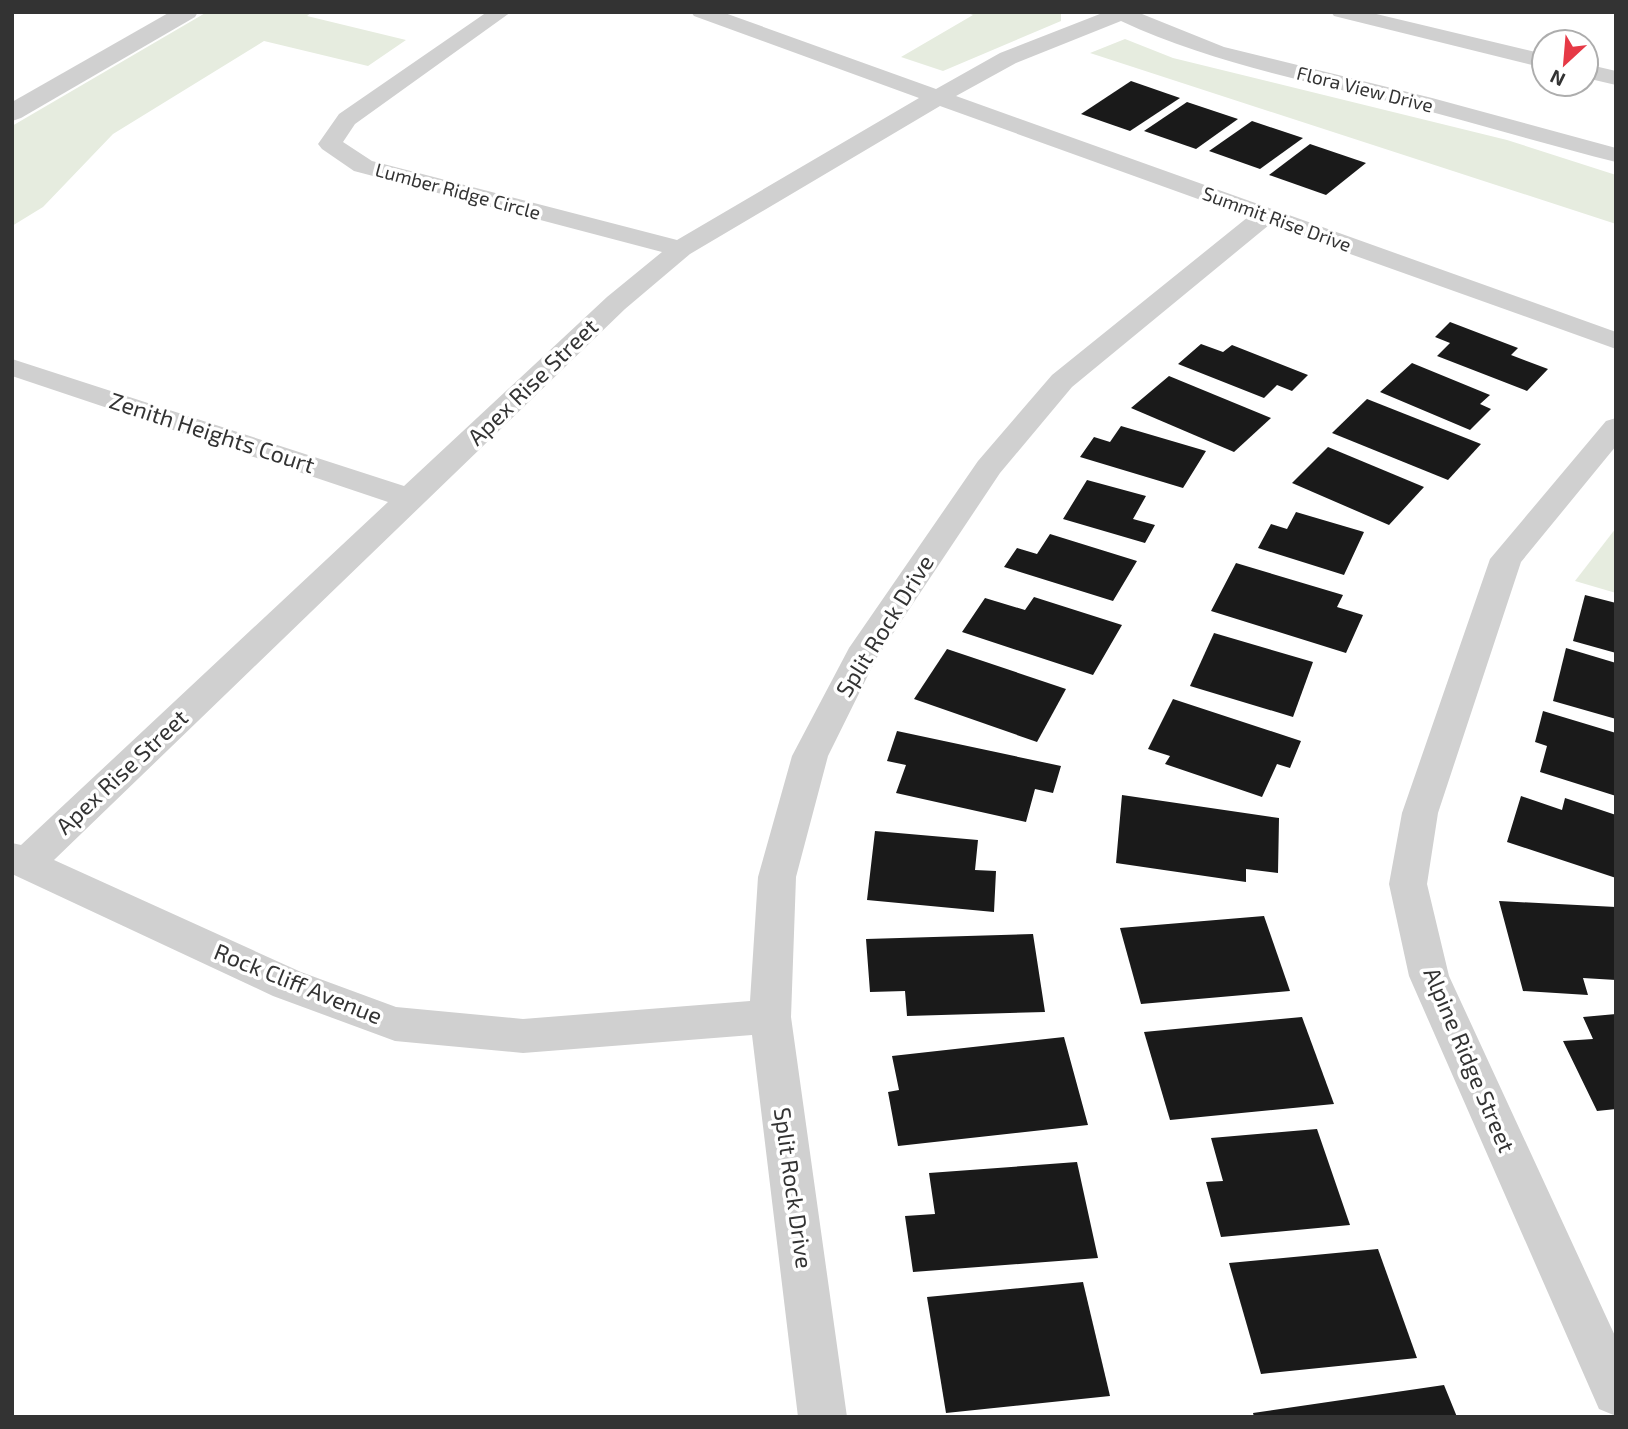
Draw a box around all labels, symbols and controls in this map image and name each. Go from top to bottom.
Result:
north arrow [1530,28,1600,98]
street label: Flora View Drive [1295,60,1436,117]
text: N [1546,65,1569,92]
street label: Lumber Ridge Circle [373,157,543,224]
street label: Summit Rise Drive [1200,181,1355,256]
street label: Apex Rise Street [461,312,603,450]
street label: Zenith Heights Court [106,386,319,479]
street label: Split Rock Drive [829,549,939,702]
street label: Apex Rise Street [50,703,193,840]
street label: Rock Cliff Avenue [210,937,386,1030]
street label: Alpine Ridge Street [1418,963,1522,1157]
street label: Split Rock Drive [769,1106,819,1270]

